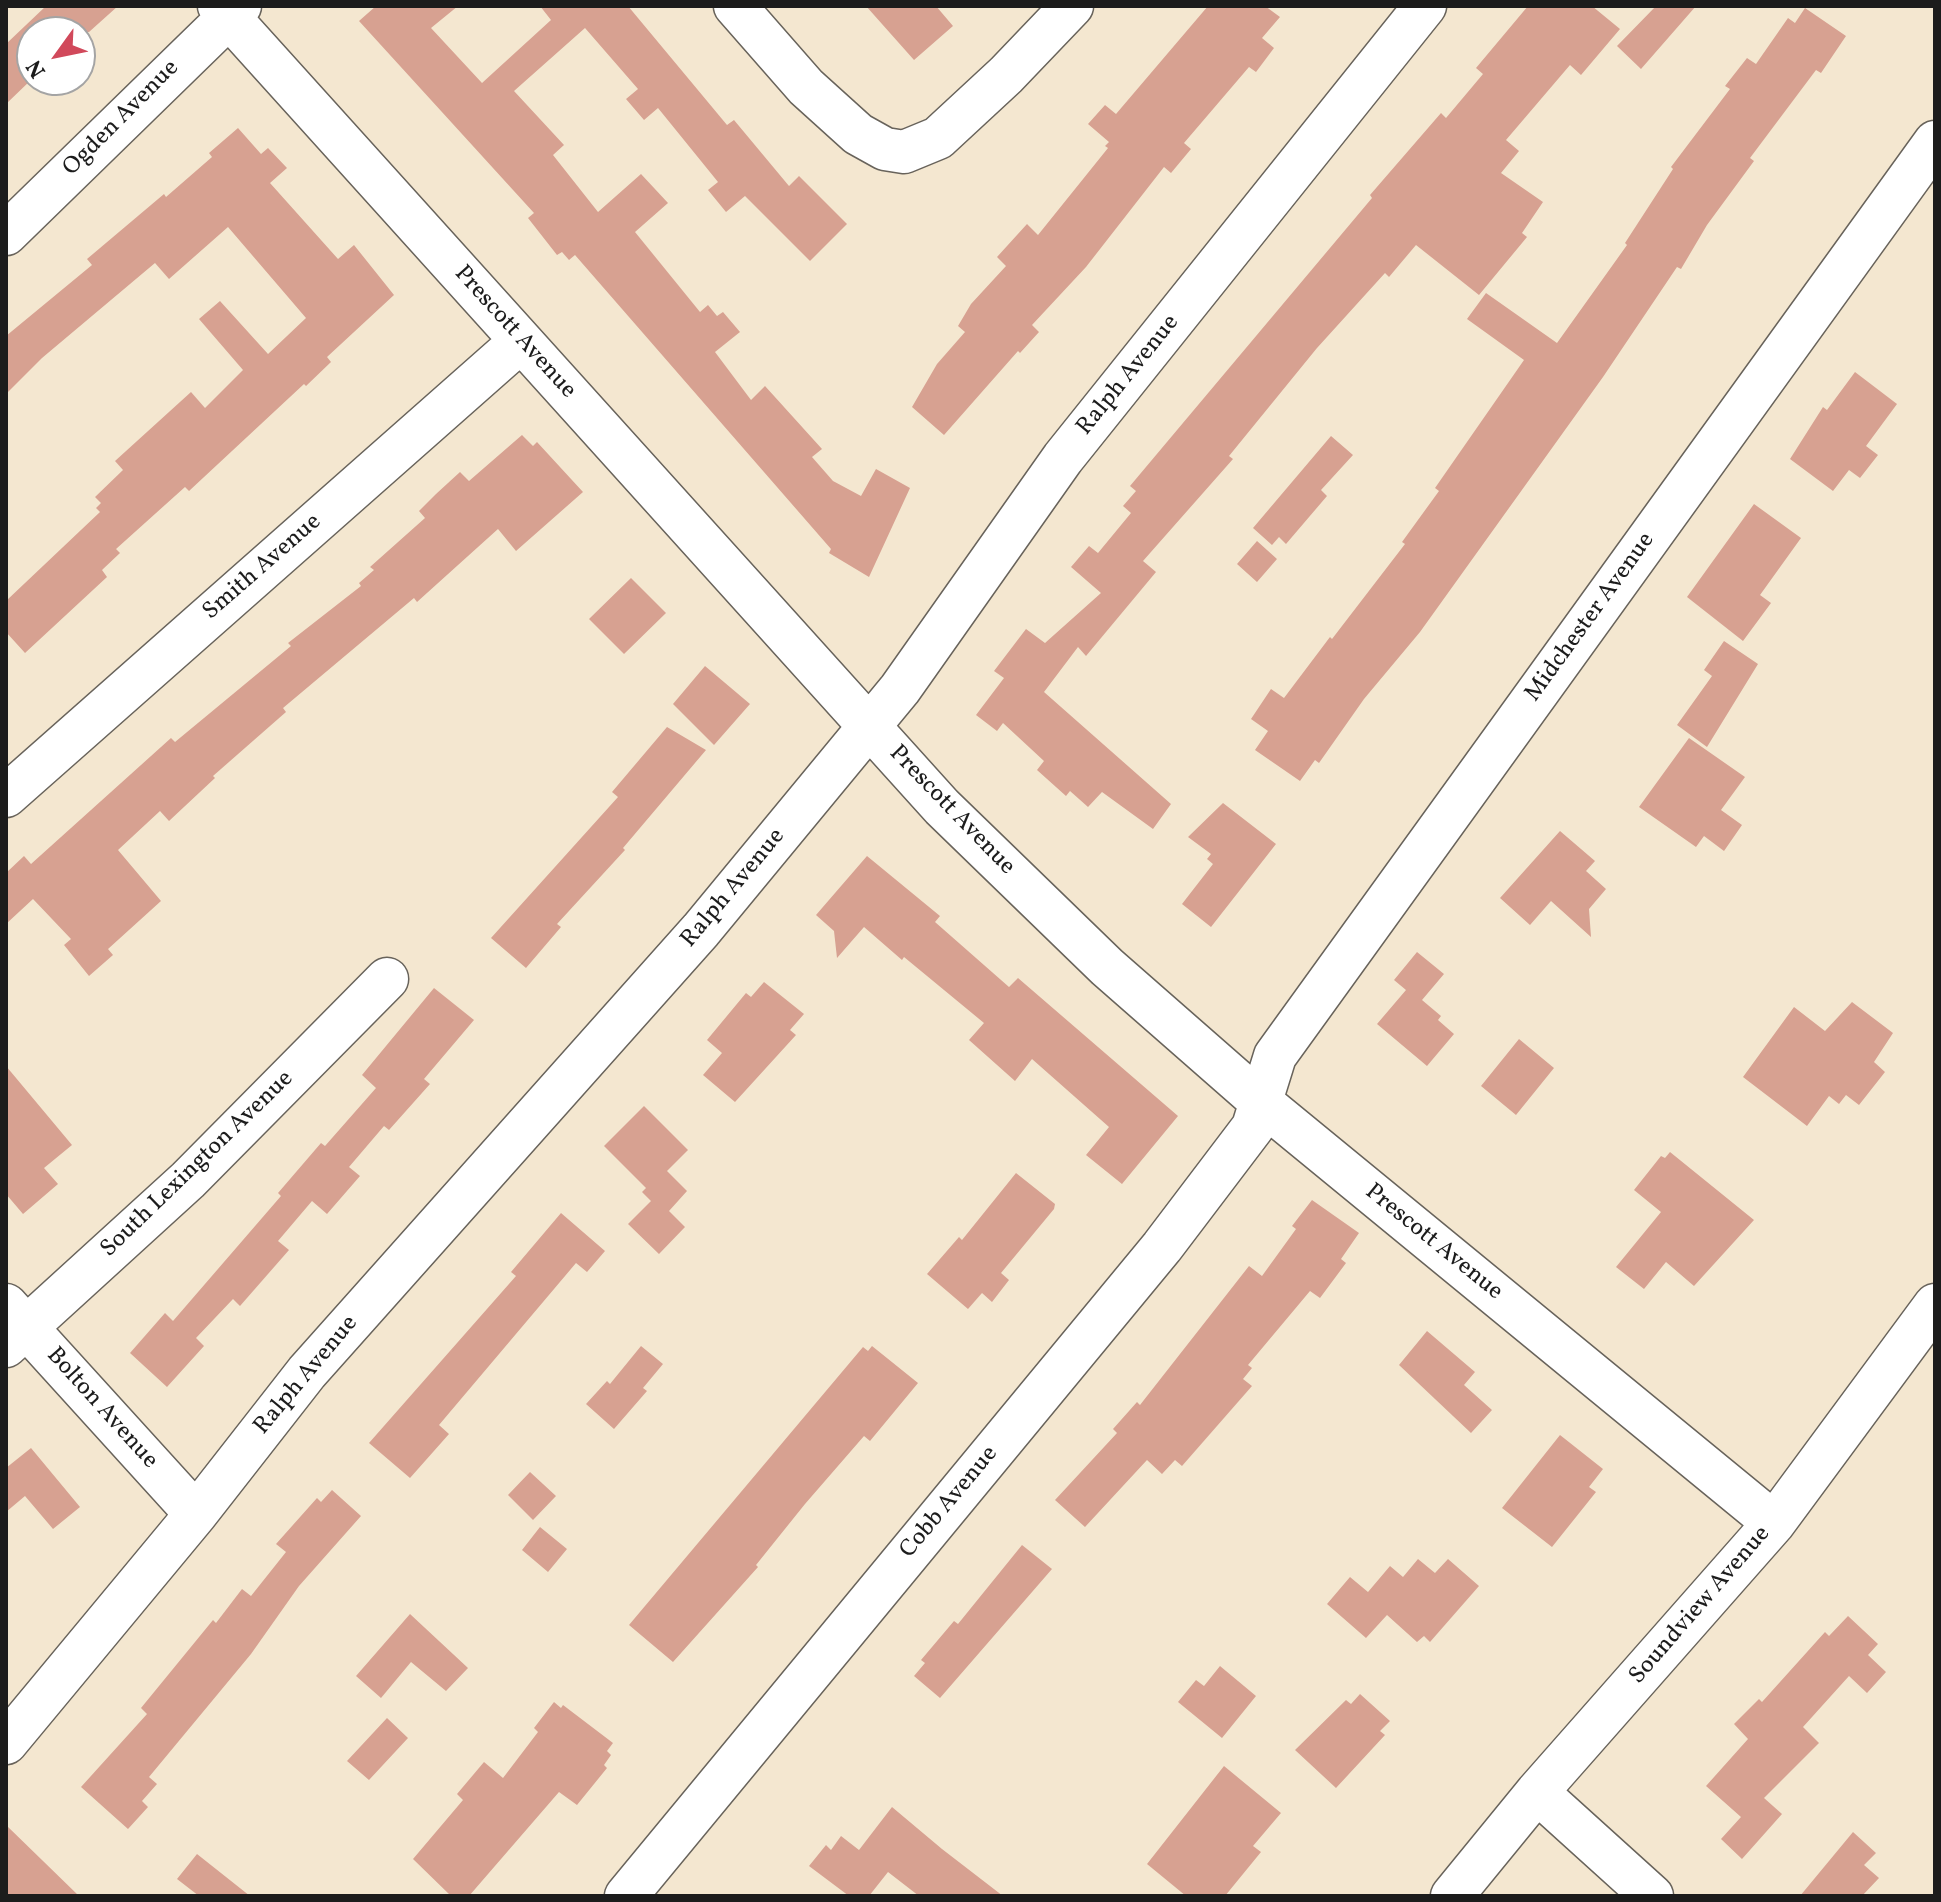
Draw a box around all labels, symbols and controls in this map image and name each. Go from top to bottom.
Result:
north arrow [16,16,96,96]
text: N [20,53,54,83]
street label: Ogden Avenue [58,55,186,183]
street label: Prescott Avenue [447,261,581,405]
street label: Ralph Avenue [1072,310,1186,442]
street label: Smith Avenue [198,509,328,627]
street label: Midchester Avenue [1520,528,1662,708]
street label: Prescott Avenue [882,740,1020,882]
street label: Ralph Avenue [676,824,792,954]
street label: South Lexington Avenue [96,1065,300,1265]
street label: Prescott Avenue [1358,1179,1508,1307]
street label: Ralph Avenue [249,1311,365,1441]
street label: Bolton Avenue [39,1342,163,1476]
street label: Cobb Avenue [895,1441,1005,1565]
street label: Soundview Avenue [1624,1521,1778,1691]

